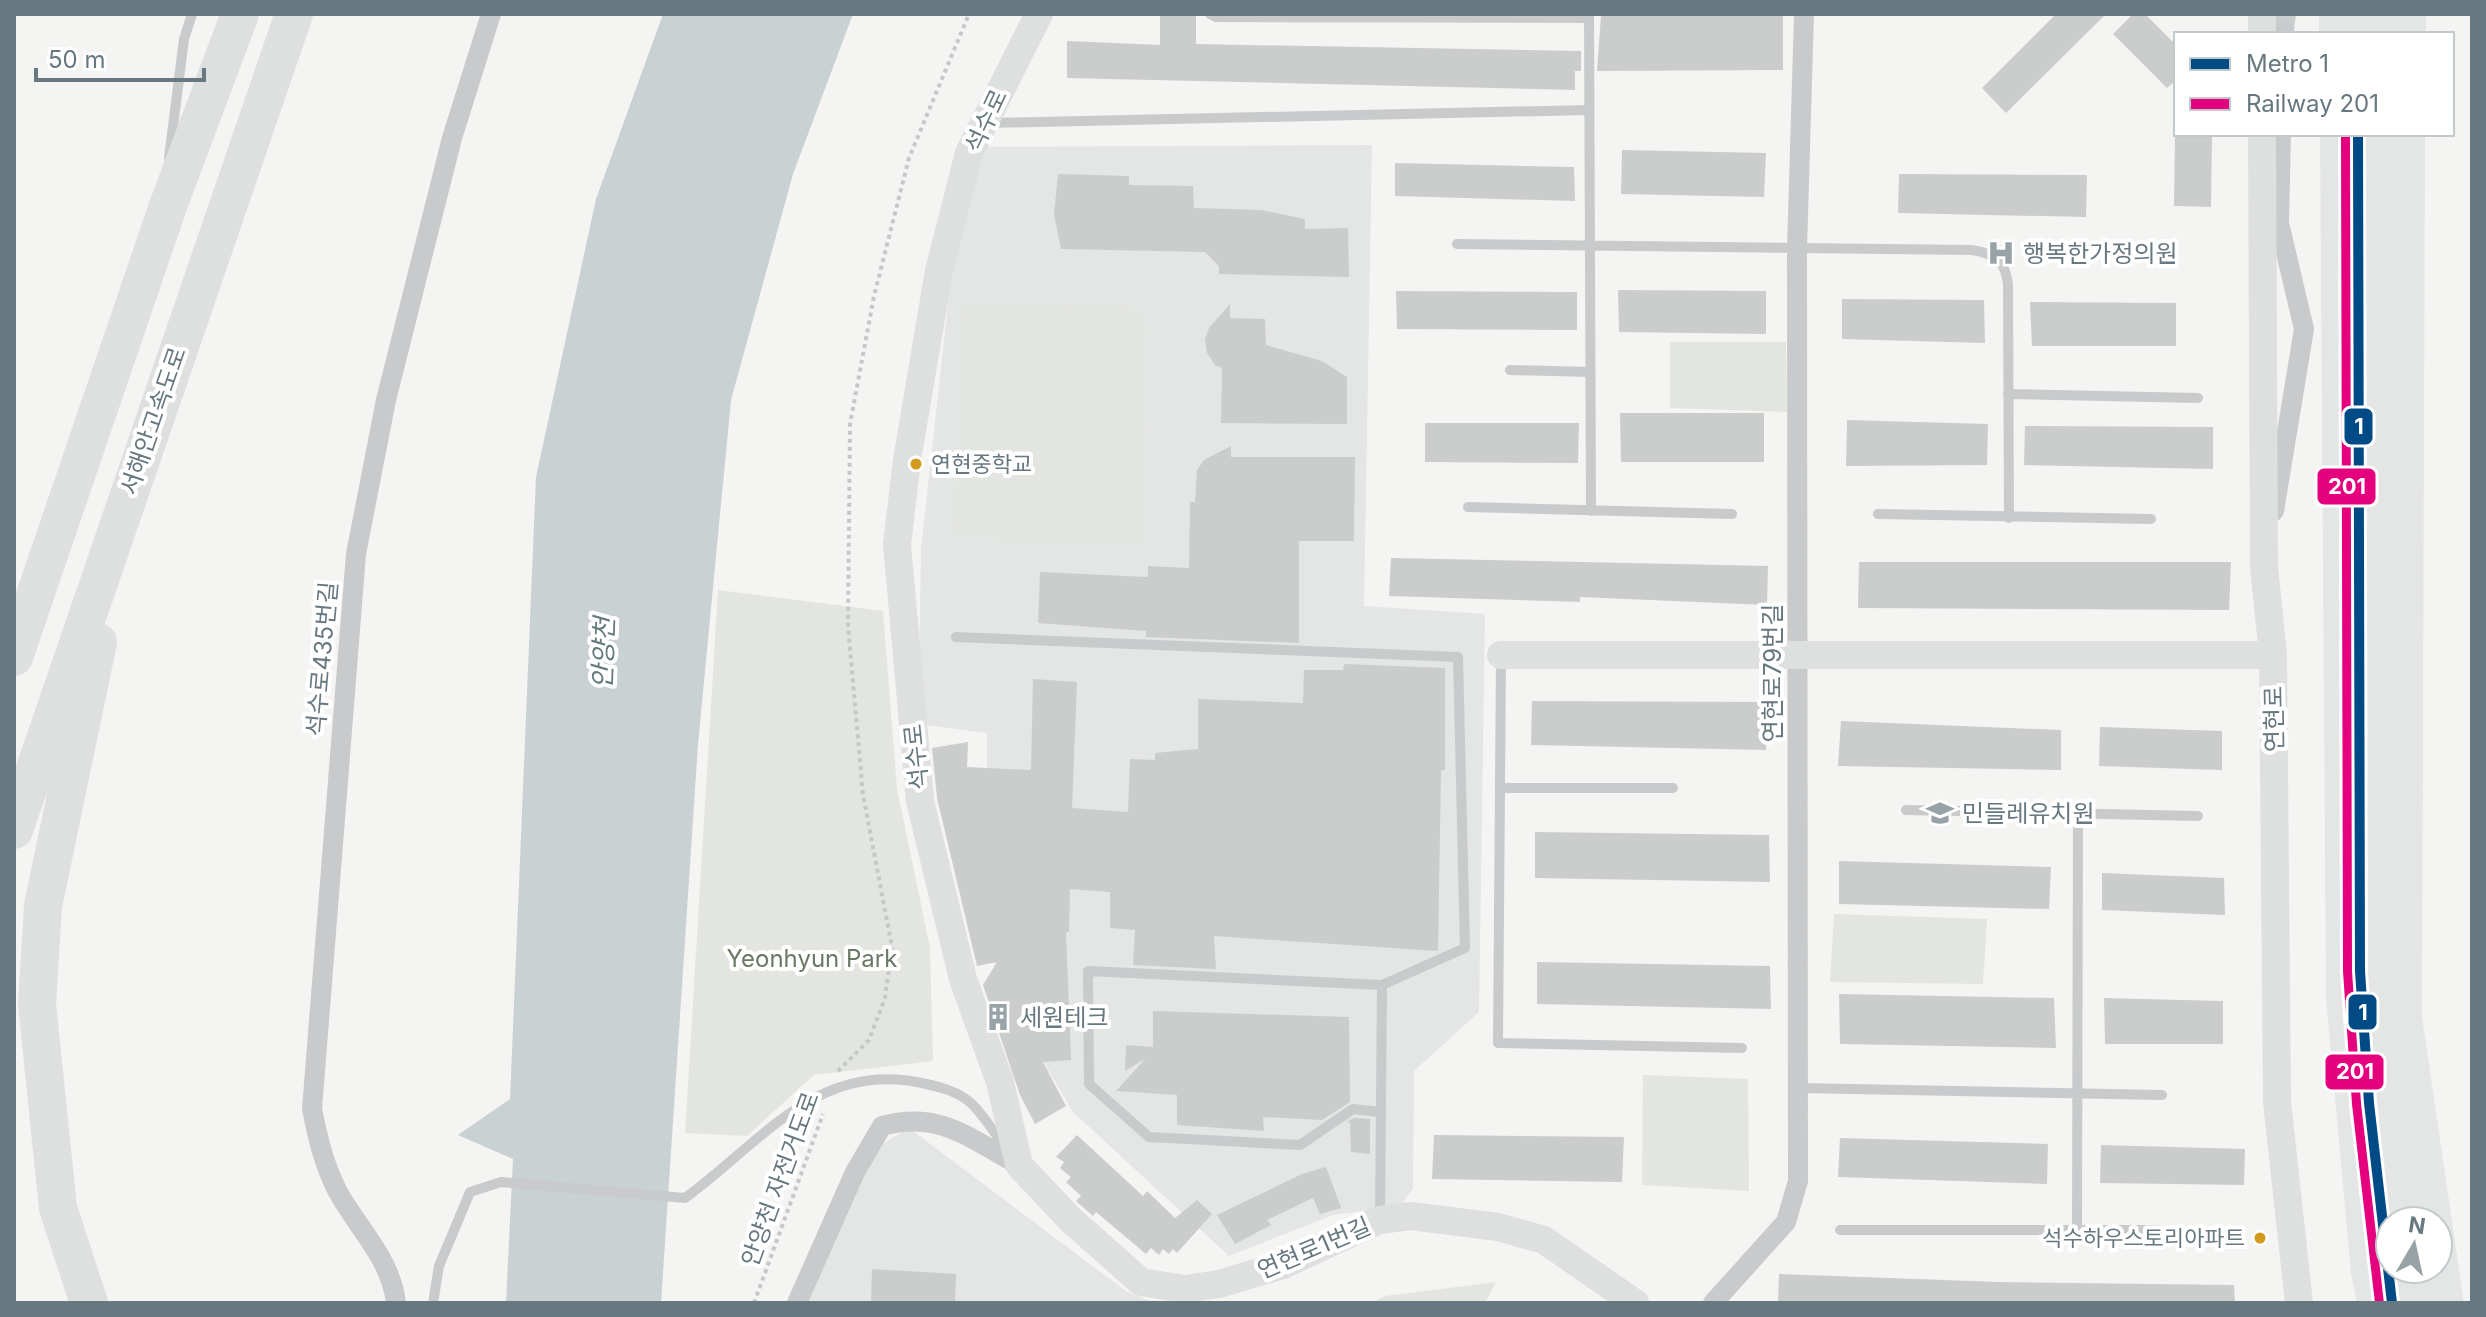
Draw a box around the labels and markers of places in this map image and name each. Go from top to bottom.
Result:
hospital icon: 행복한가정의원 [1986,238,2016,268]
place label: 행복한가정의원 [2023,239,2178,268]
place label: 연현중학교 [931,451,1032,477]
marker: 연현중학교 [908,456,924,472]
school or university icon: 민들레유치원 [1925,798,1955,828]
place label: 민들레유치원 [1962,799,2094,828]
building icon: 세원테크 [983,1002,1013,1032]
place label: 세원테크 [1020,1003,1108,1032]
place label: 석수하우스토리아파트 [2043,1225,2245,1251]
marker: 석수하우스토리아파트 [2252,1230,2268,1246]

